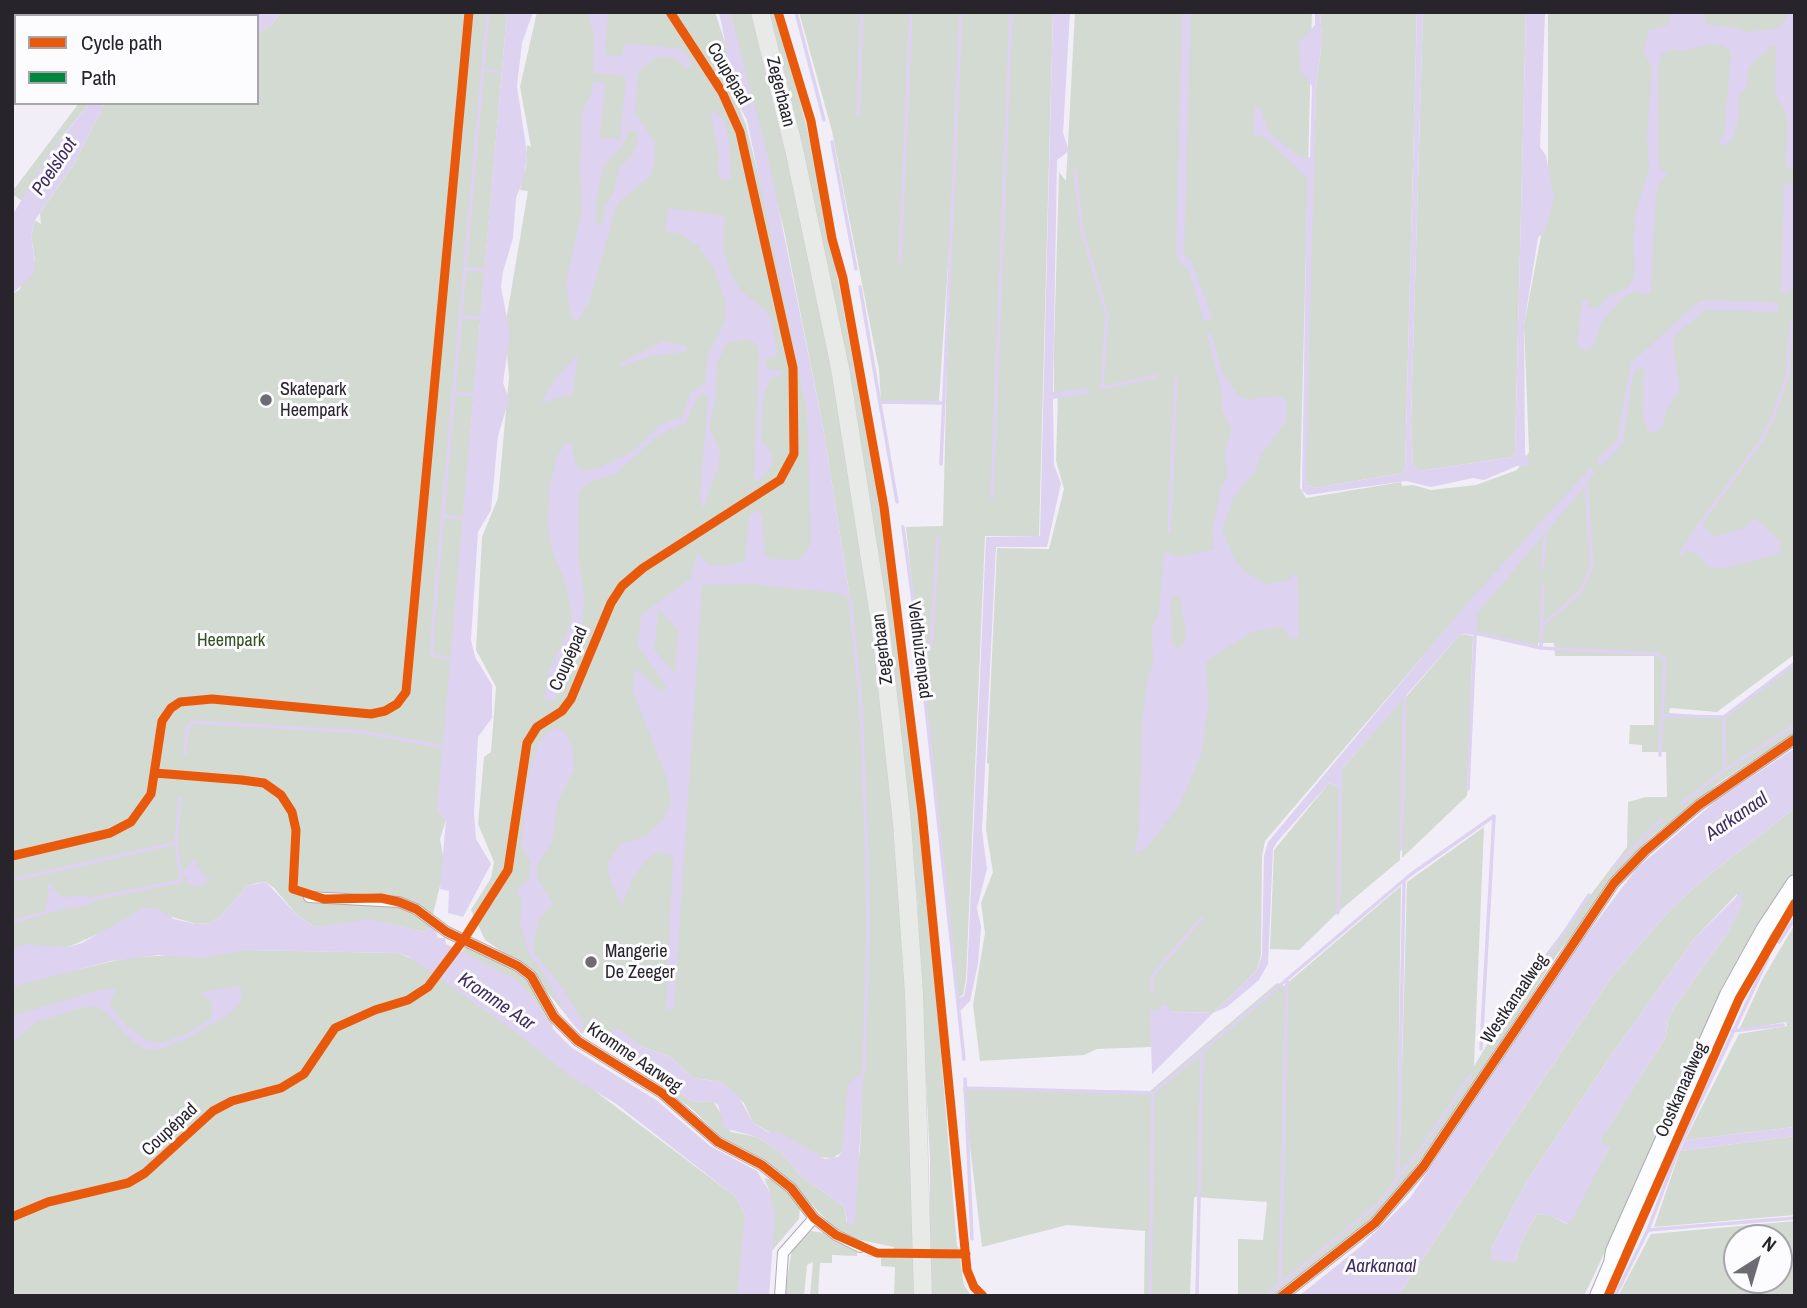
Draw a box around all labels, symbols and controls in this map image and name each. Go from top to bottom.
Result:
legend [14,14,259,105]
text: Cycle path [81,28,162,57]
street label: Coupépad [702,39,754,109]
street label: Zegerbaan [761,55,799,129]
text: Path [81,63,116,92]
water label: Poelsloot [28,134,82,200]
place label: Skatepark Heempark [280,379,348,422]
marker: Skatepark Heempark [258,392,274,408]
street label: Veldhuizenpad [902,600,936,700]
street label: Zegerbaan [868,612,898,686]
street label: Coupépad [545,623,593,695]
park label: Heempark [197,630,265,652]
water label: Aarkanaal [1702,788,1772,846]
place label: Mangerie De Zeeger [605,941,675,984]
street label: Westkanaalweg [1477,950,1553,1048]
marker: Mangerie De Zeeger [583,954,599,970]
water label: Kromme Aar [453,968,539,1036]
street label: Kromme Aarweg [582,1018,686,1098]
street label: Oostkanaalweg [1651,1039,1713,1141]
street label: Coupépad [138,1099,202,1161]
north arrow [1723,1224,1793,1294]
text: N [1757,1230,1782,1258]
water label: Aarkanaal [1346,1256,1416,1278]

